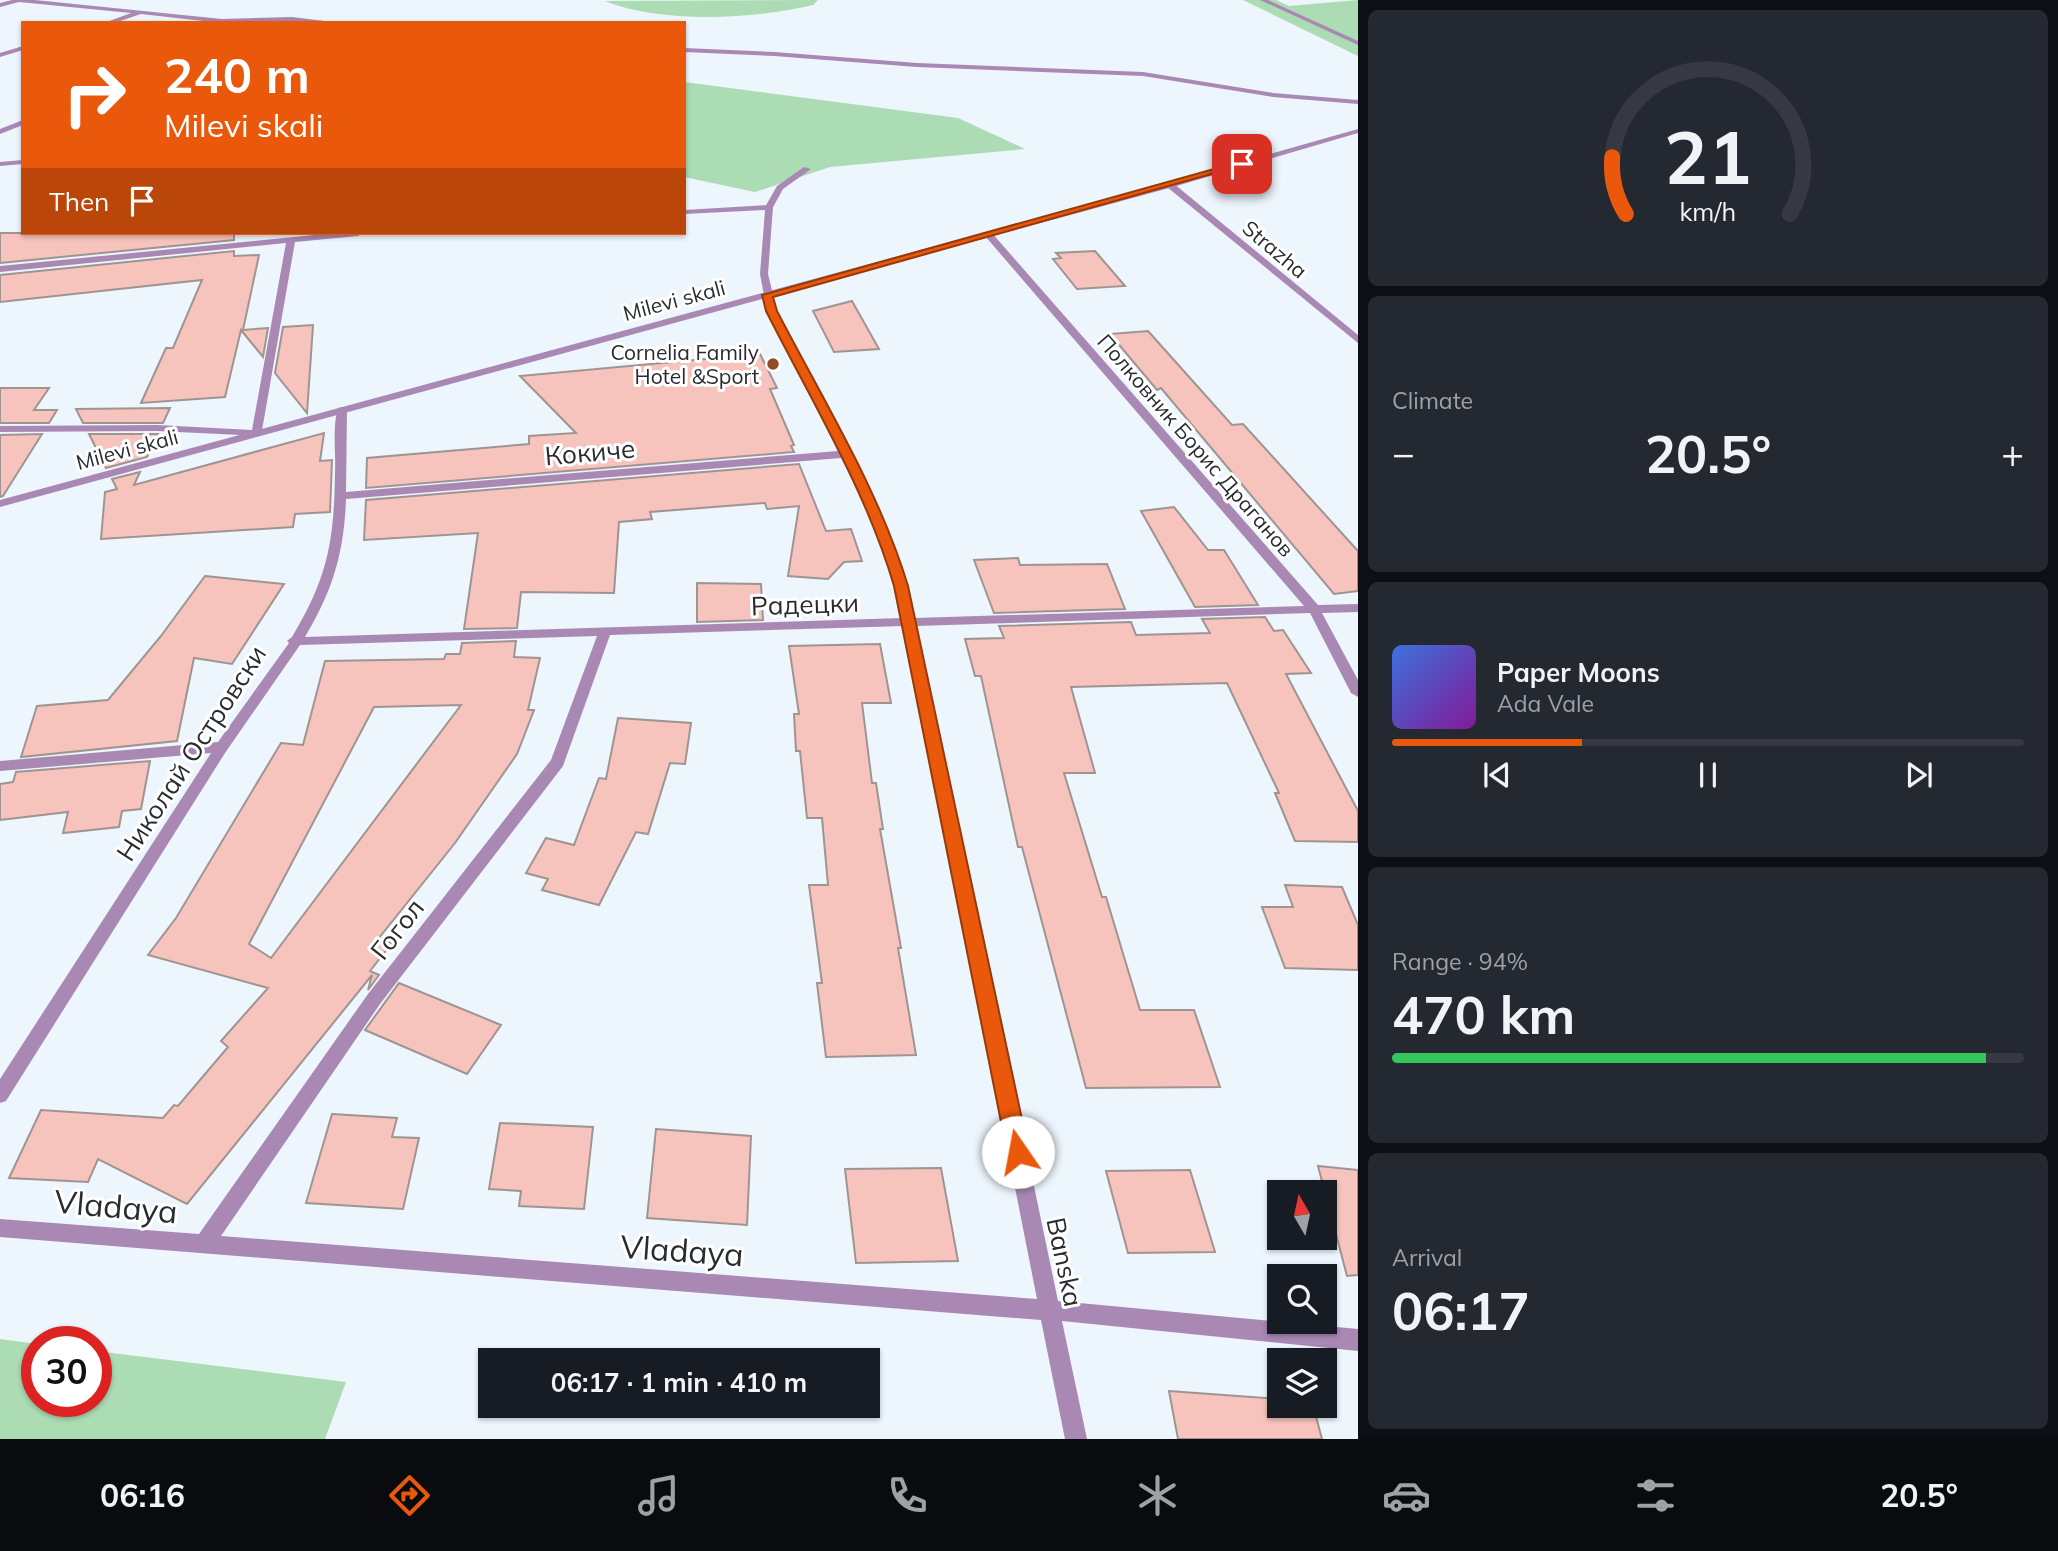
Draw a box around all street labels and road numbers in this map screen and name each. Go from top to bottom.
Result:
street label: Strazha [1237,215,1313,283]
street label: Milevi skali [620,274,728,326]
street label: Полковник Борис Драганов [1092,328,1300,562]
street label: Milevi skali [73,423,181,475]
street label: Кокиче [543,432,637,472]
street label: Радецки [750,586,860,622]
street label: Николай Островски [109,639,273,867]
street label: Гогол [363,892,431,966]
street label: Vladaya [53,1181,179,1231]
street label: Banska [1039,1214,1091,1310]
street label: Vladaya [619,1226,745,1274]

